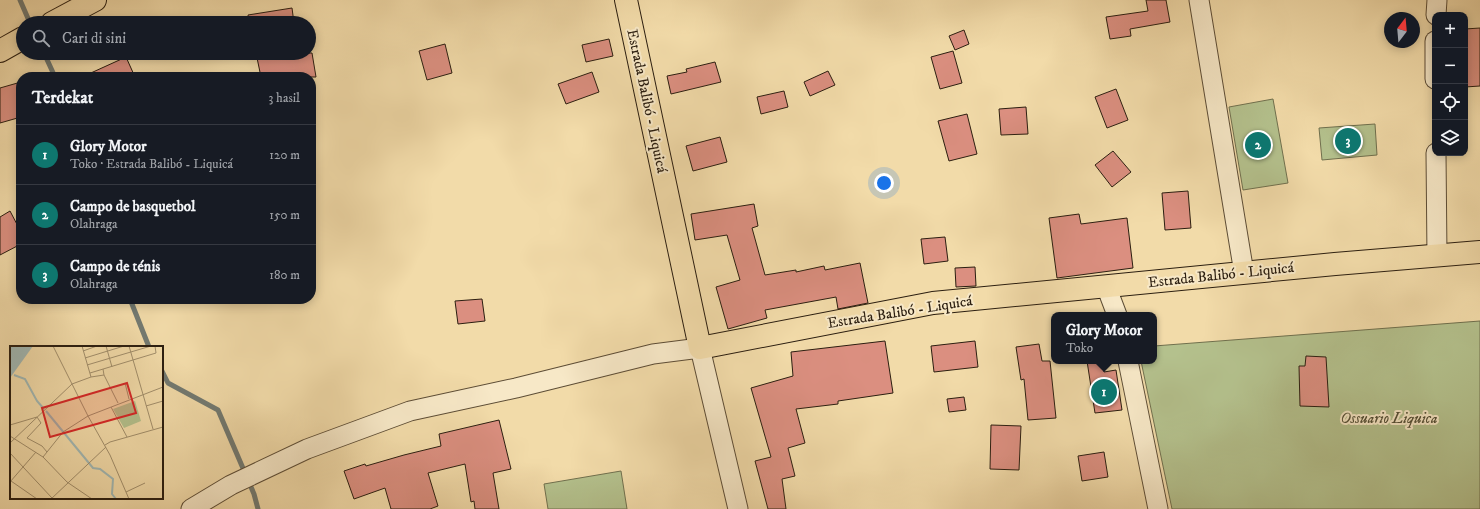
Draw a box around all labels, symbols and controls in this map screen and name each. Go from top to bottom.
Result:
north arrow [1384,12,1420,48]
map controls [1432,12,1468,156]
button: + [1432,12,1468,48]
search box [16,16,316,60]
icon: search [30,27,52,49]
street label: Estrada Balibó - Liquicá [622,27,672,175]
text: Cari di sini [62,29,126,48]
button: − [1432,48,1468,84]
button: locate [1432,84,1468,120]
text: Terdekat [32,87,93,109]
text: 3 hasil [268,90,300,106]
button: layers [1432,120,1468,156]
pin: 3 [1335,126,1361,156]
pin: 2 [1245,130,1271,160]
text: Glory Motor [70,137,147,156]
text: 1 [43,147,47,163]
text: 120 m [269,147,300,163]
text: Toko · Estrada Balibó - Liquicá [70,156,233,172]
your location [874,173,894,193]
text: Campo de basquetbol [70,197,195,216]
text: 2 [42,207,48,223]
text: 150 m [269,207,300,223]
text: Olahraga [70,216,118,232]
text: Campo de ténis [70,257,160,276]
street label: Estrada Balibó - Liquicá [1147,258,1295,292]
text: 3 [43,267,47,283]
text: 180 m [269,267,300,283]
text: Olahraga [70,276,118,292]
street label: Estrada Balibó - Liquicá [826,291,974,333]
popup [1051,312,1157,364]
text: Glory Motor [1066,321,1142,340]
text: Toko [1066,340,1093,356]
inset map [10,346,163,499]
pin: 1 [1091,377,1117,407]
park label: Ossuario Liquica [1341,409,1437,428]

